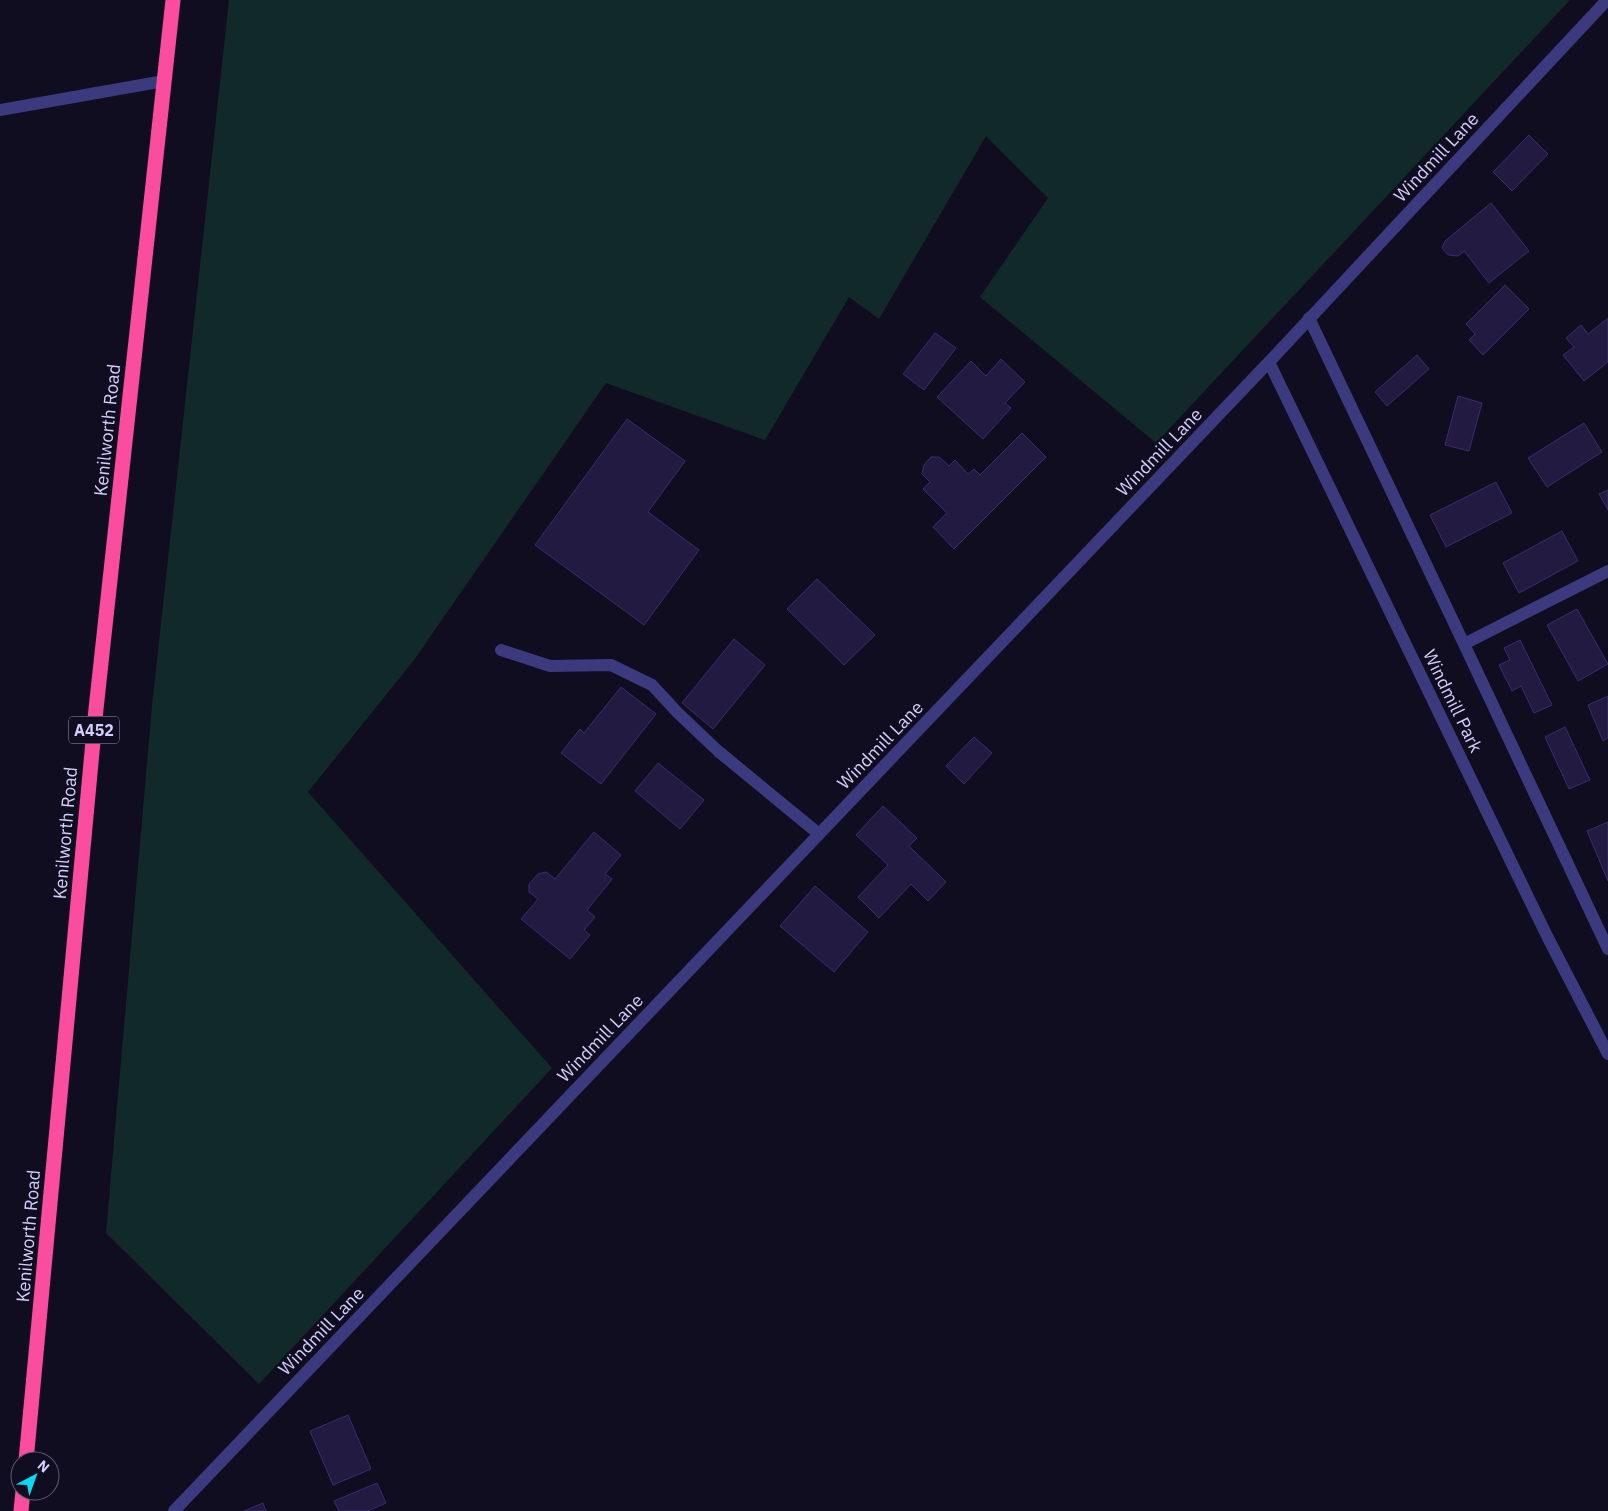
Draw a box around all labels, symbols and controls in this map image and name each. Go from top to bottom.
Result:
street label: Windmill Lane [1389,107,1483,207]
street label: Kenilworth Road [89,363,125,497]
street label: Windmill Lane [1111,403,1207,501]
street label: Windmill Park [1418,646,1488,757]
street label: Windmill Lane [832,696,928,794]
road number: A452 [69,716,119,744]
street label: Kenilworth Road [48,766,82,900]
street label: Windmill Lane [552,989,648,1087]
street label: Kenilworth Road [11,1169,45,1303]
street label: Windmill Lane [273,1282,369,1380]
north arrow [10,1451,60,1501]
text: N [34,1456,53,1476]

